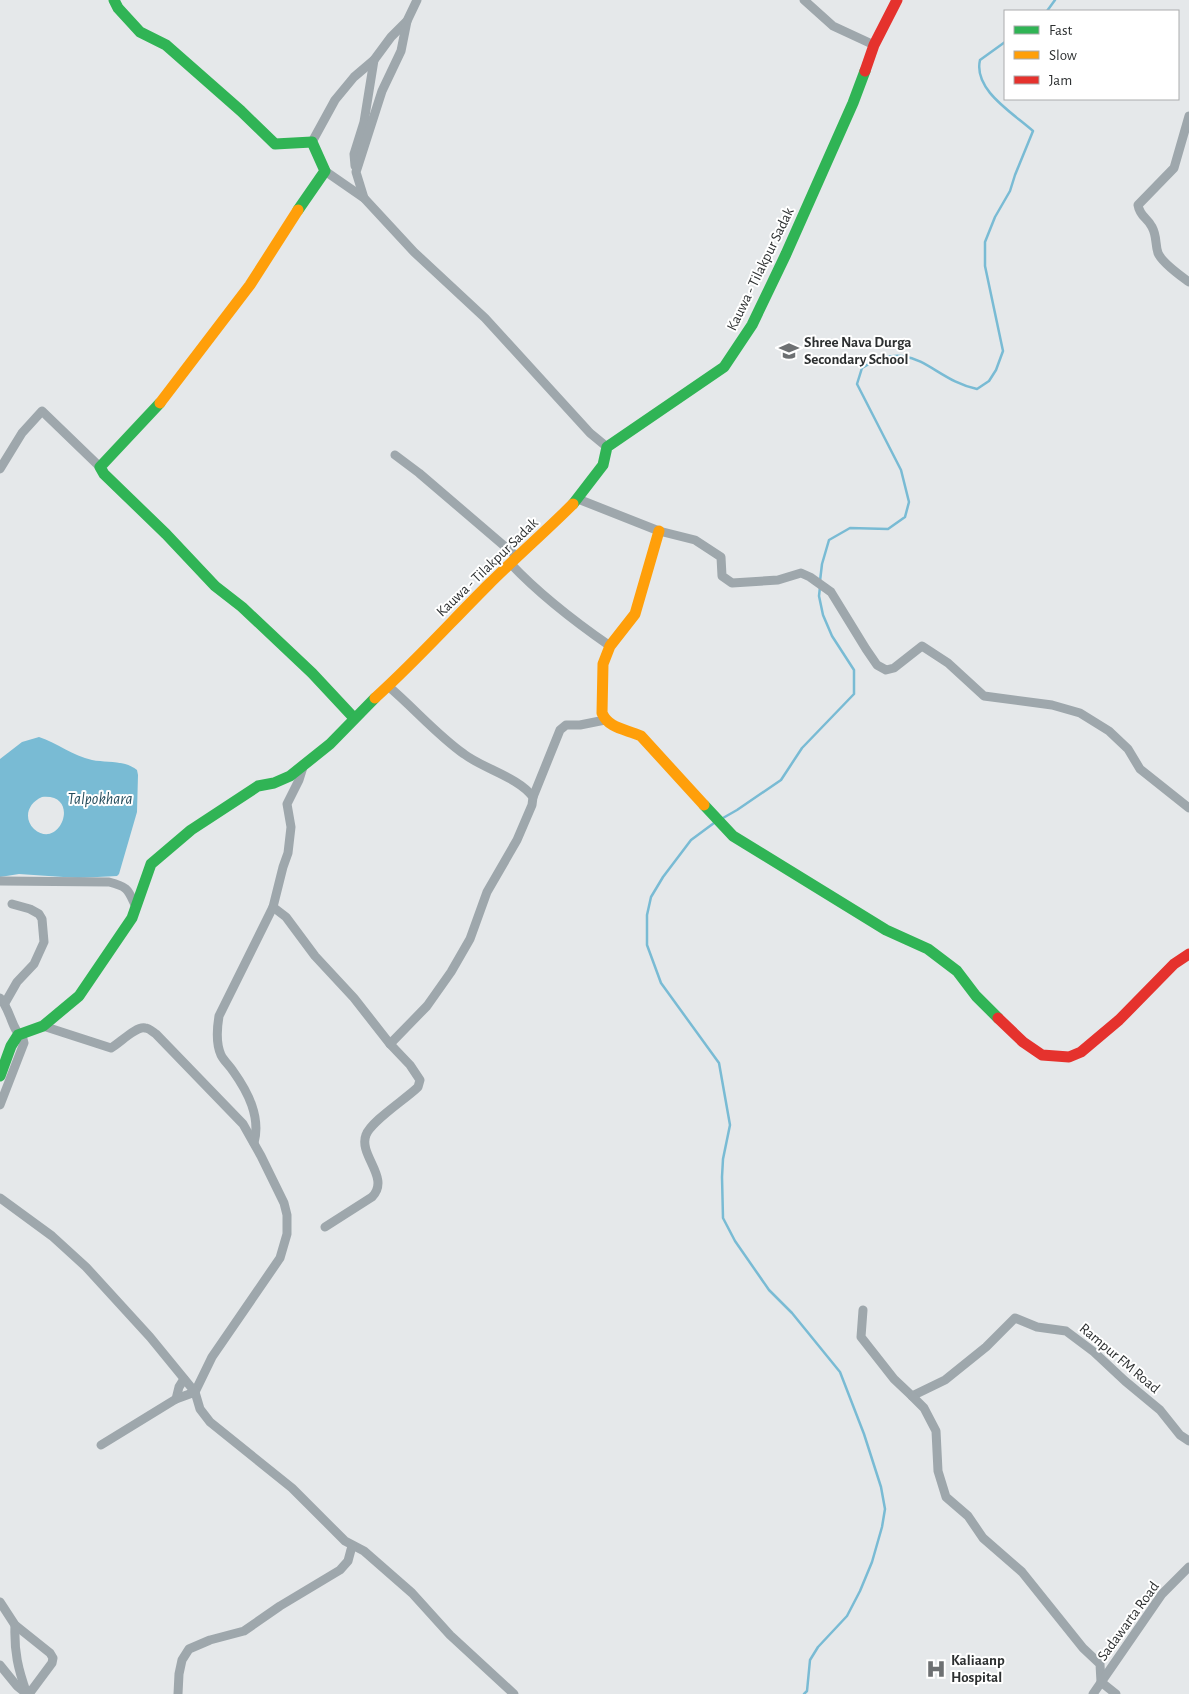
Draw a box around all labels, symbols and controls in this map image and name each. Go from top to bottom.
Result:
legend [1004,10,1179,100]
text: Fast [1049,23,1073,38]
text: Slow [1049,48,1077,63]
text: Jam [1049,73,1072,88]
street label: Kauwa - Tilakpur Sadak [724,205,797,333]
place label: Shree Nava Durga Secondary School [804,335,911,367]
school or university icon: Shree Nava Durga Secondary School [778,340,800,362]
street label: Kauwa - Tilakpur Sadak [434,515,541,620]
water label: Talpokhara [67,791,133,808]
street label: Rampur FM Road [1077,1321,1163,1396]
street label: Sadawarta Road [1095,1579,1162,1664]
place label: Kaliaanp Hospital [951,1653,1005,1685]
hospital icon: Kaliaanp Hospital [925,1658,947,1680]

